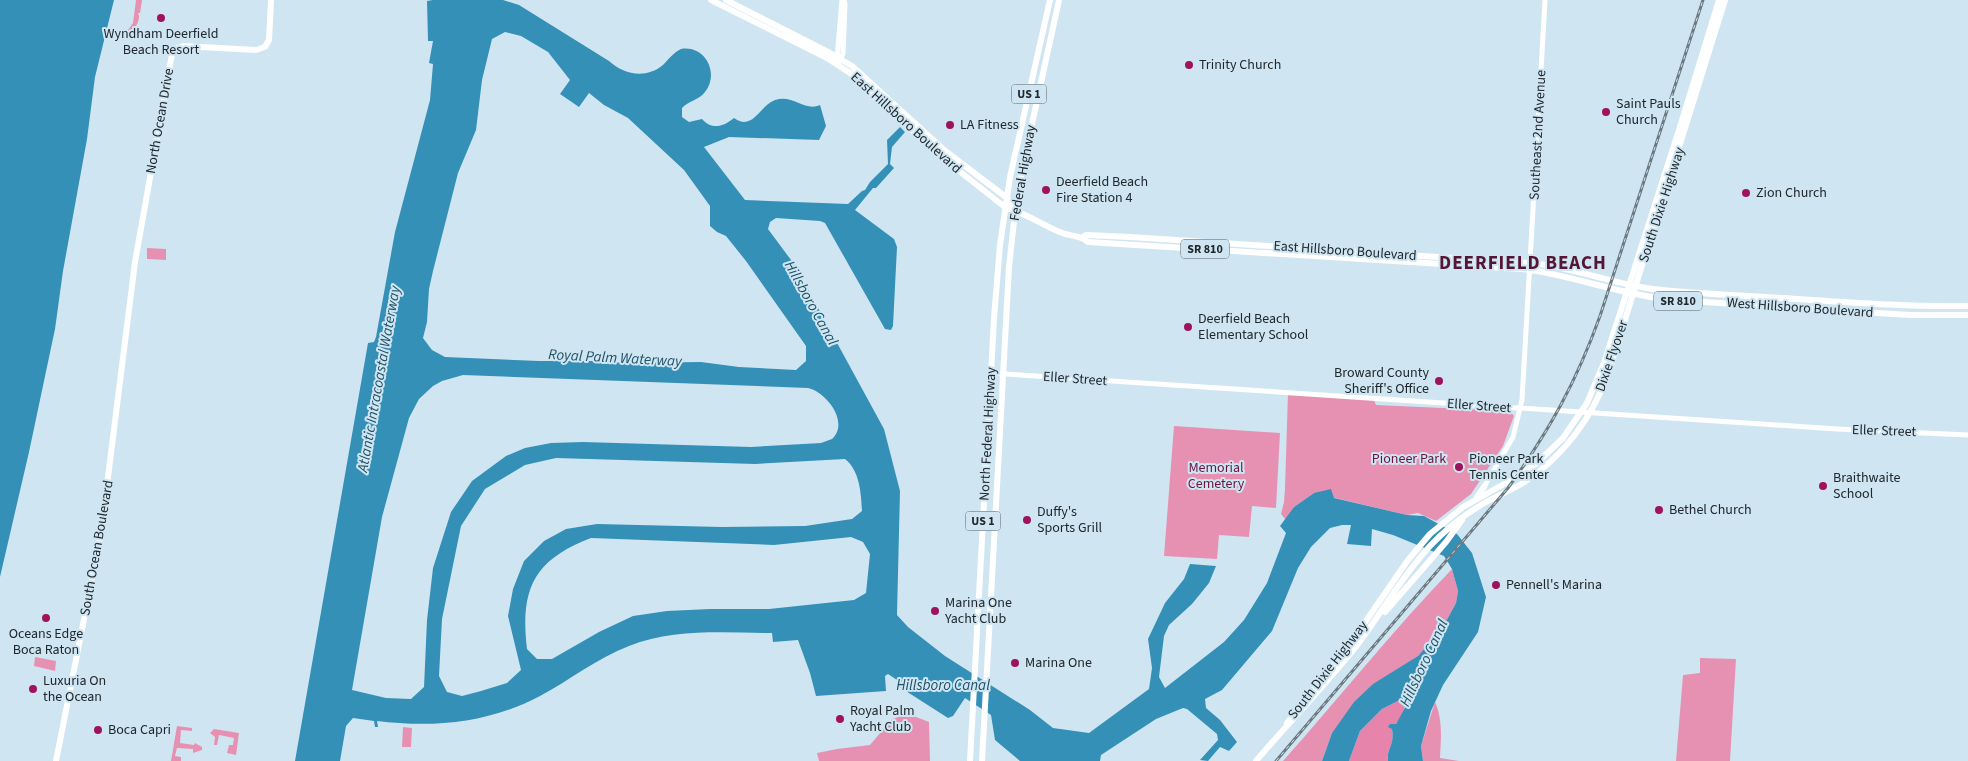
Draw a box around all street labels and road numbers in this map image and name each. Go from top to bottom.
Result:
street label: North Ocean Drive [141,67,179,175]
street label: East Hillsboro Boulevard [846,68,966,178]
street label: Southeast 2nd Avenue [1525,69,1551,201]
road number: US 1 [1012,85,1046,104]
street label: Federal Highway [1005,123,1041,223]
street label: South Dixie Highway [1634,144,1690,265]
street label: East Hillsboro Boulevard [1273,236,1417,266]
road number: SR 810 [1181,240,1229,258]
road number: SR 810 [1654,292,1702,310]
street label: West Hillsboro Boulevard [1726,293,1874,323]
street label: Dixie Flyover [1590,317,1634,394]
street label: North Federal Highway [975,366,1002,501]
street label: Eller Street [1042,367,1108,391]
street label: Eller Street [1446,394,1512,418]
street label: Eller Street [1852,420,1917,442]
street label: South Ocean Boulevard [75,479,119,617]
road number: US 1 [966,512,1000,530]
street label: South Dixie Highway [1283,616,1373,723]

